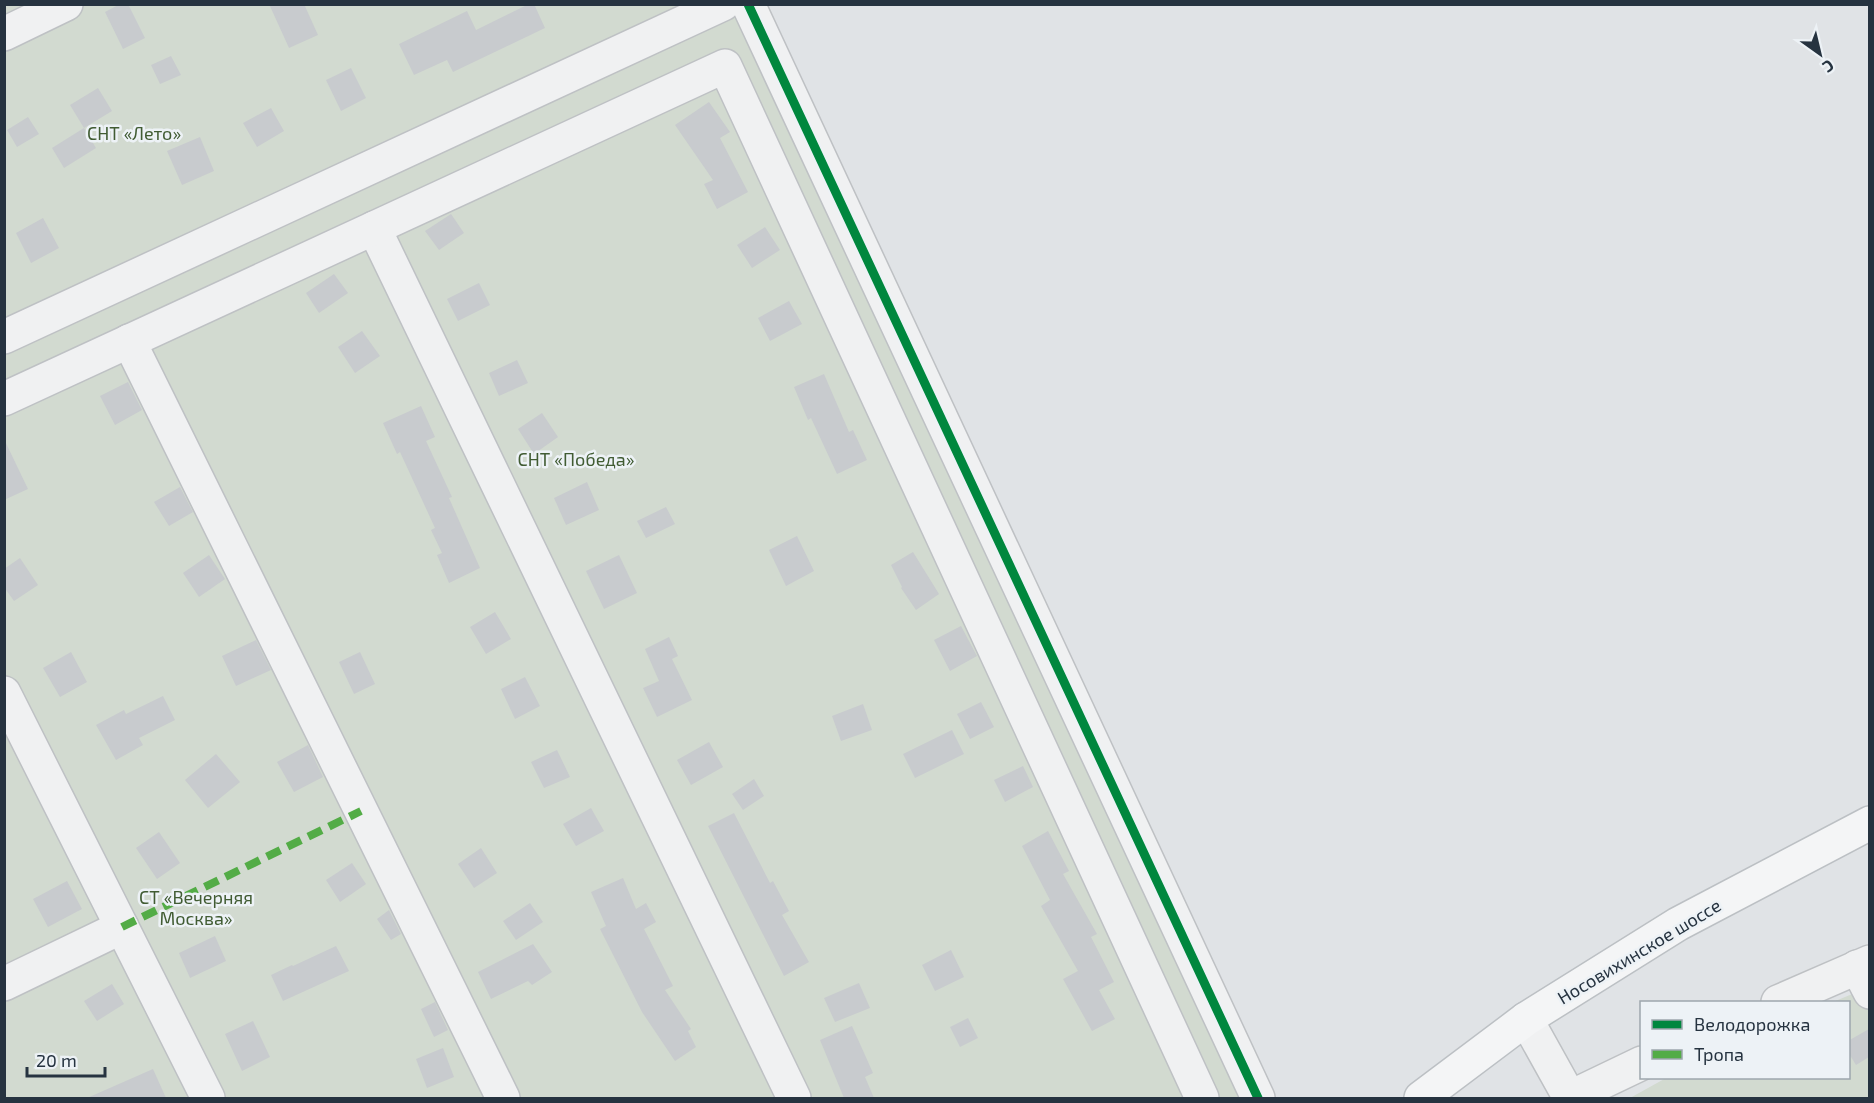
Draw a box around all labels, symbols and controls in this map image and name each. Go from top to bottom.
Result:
north arrow [1790,24,1850,84]
text: С [1819,56,1838,77]
park label: СНТ «Лето» [87,122,181,144]
park label: СНТ «Победа» [518,448,634,470]
park label: СТ «Вечерняя Москва» [139,886,253,929]
street label: Носовихинское шоссе [1553,893,1725,1009]
legend [1640,1001,1850,1079]
text: Велодорожка [1694,1013,1810,1035]
scale bar [27,1040,105,1078]
text: Тропа [1694,1043,1744,1065]
text: 20 m [36,1049,77,1071]

